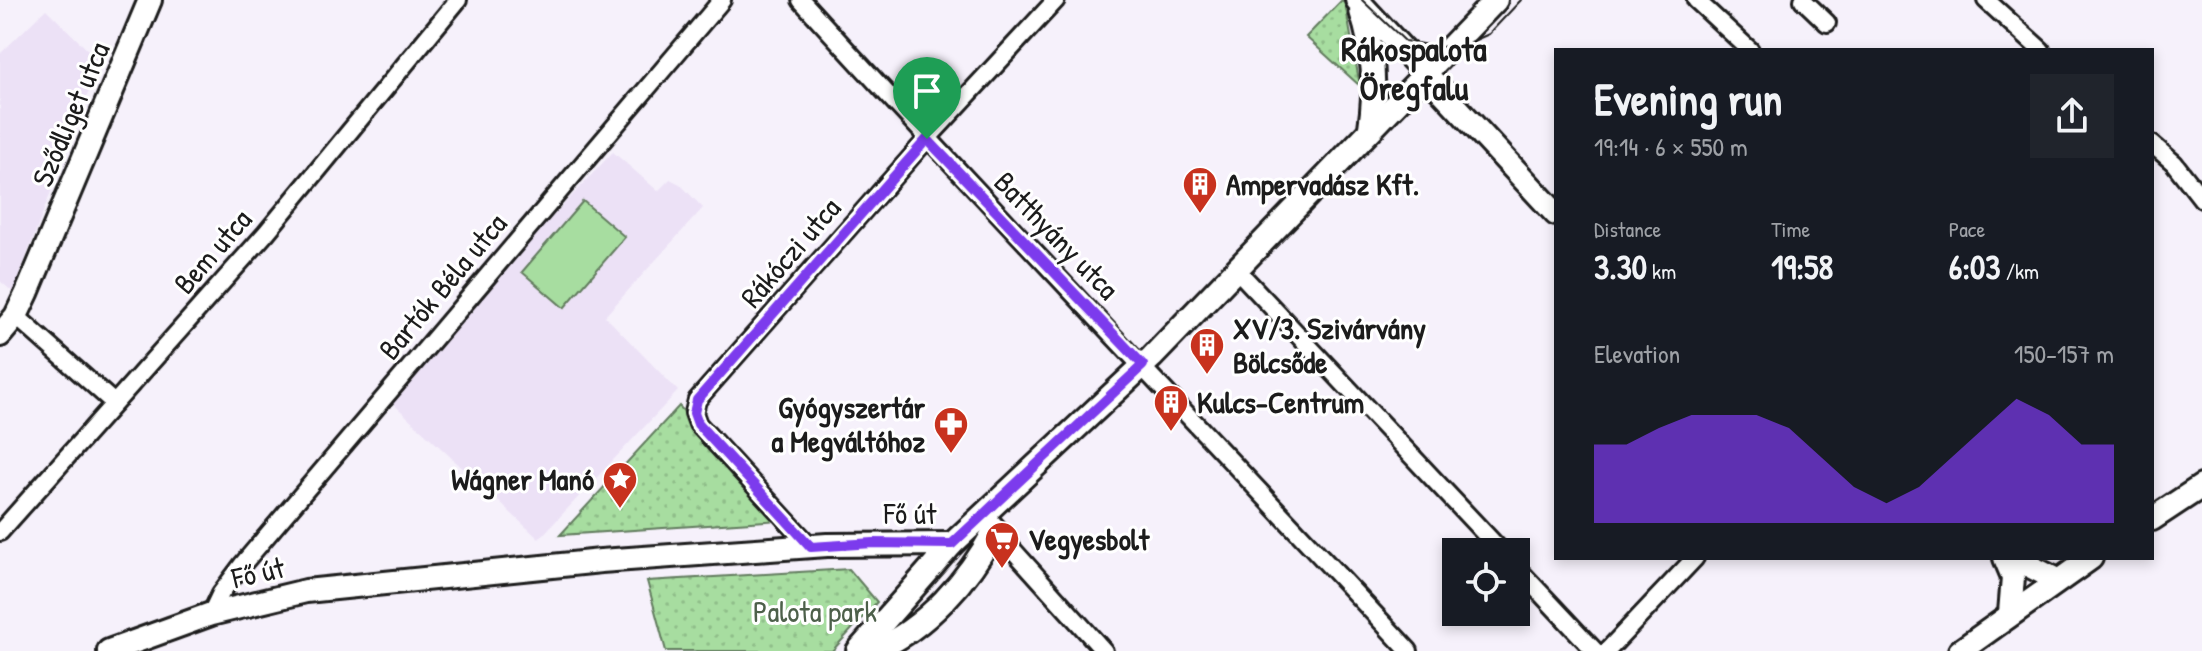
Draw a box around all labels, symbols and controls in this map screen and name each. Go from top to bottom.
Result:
district label: Rákospalota Öregfalu [1341,26,1487,112]
street label: Sződliget utca [22,35,118,192]
pin [893,57,961,139]
icon: arrive [905,69,949,113]
text: Evening run [1594,69,1782,129]
button: share [2030,74,2114,158]
text: 19:14 · 6 × 550 m [1594,129,1748,164]
street label: Batthyány utca [986,162,1128,308]
place label: Ampervadász Kft. [1226,164,1419,205]
building icon: Ampervadász Kft. [1181,165,1219,215]
street label: Rákóczi utca [731,188,849,316]
street label: Bem utca [164,200,260,302]
street label: Bartók Béla utca [369,204,515,368]
text: Distance [1594,214,1661,244]
text: Time [1771,214,1810,244]
text: Pace [1949,214,1985,244]
text: 3.30 [1594,244,1647,290]
text: 19:58 [1771,244,1833,290]
text: 6:03 [1949,244,2001,290]
text: km [1647,256,1676,286]
text: /km [2001,256,2039,286]
place label: XV/3. Szivárvány Bölcsőde [1233,308,1426,382]
building icon: XV/3. Szivárvány Bölcsőde [1188,326,1226,376]
text: Elevation [1594,336,1680,371]
text: 150–157 m [2014,336,2114,371]
place label: Kulcs-Centrum [1197,382,1364,422]
building icon: Kulcs-Centrum [1152,383,1190,433]
place label: Gyógyszertár a Megváltóhoz [772,387,925,462]
pharmacy icon: Gyógyszertár a Megváltóhoz [932,405,970,455]
place label: Wágner Manó [451,459,594,500]
place icon: Wágner Manó [601,460,639,510]
street label: Fő út [883,493,937,533]
place label: Vegyesbolt [1028,519,1151,560]
supermarket icon: Vegyesbolt [983,520,1021,570]
map controls [1442,538,1530,626]
button: locate [1442,538,1530,626]
street label: Fő út [227,546,289,598]
park label: Palota park [753,591,877,631]

